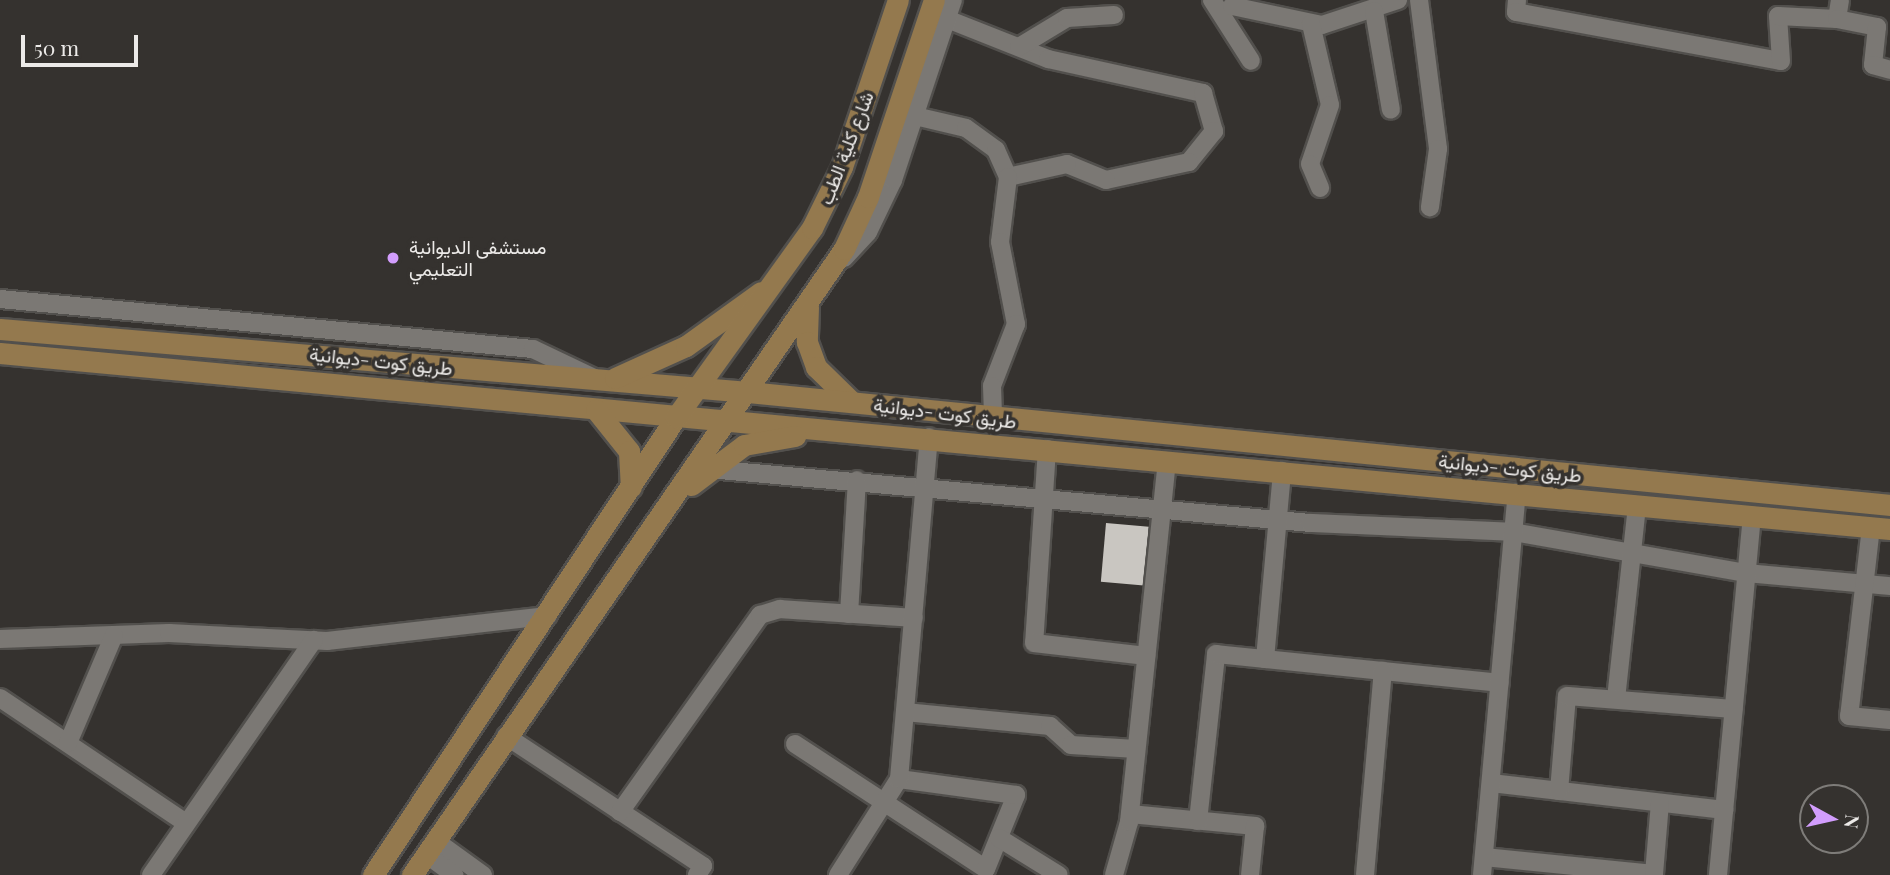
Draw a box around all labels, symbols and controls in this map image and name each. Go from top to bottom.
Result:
scale bar [24,21,142,65]
text: 50 m [34,33,79,61]
street label: شارع كلية الطب [814,88,878,208]
place label: مستشفى الديوانية التعليمي [409,236,546,280]
marker: مستشفى الديوانية التعليمي [383,248,403,268]
street label: طريق كوت -ديوانية [308,342,454,380]
street label: طريق كوت -ديوانية [872,393,1018,433]
street label: طريق كوت -ديوانية [1437,449,1583,487]
north arrow [1799,784,1869,854]
text: N [1839,813,1867,830]

